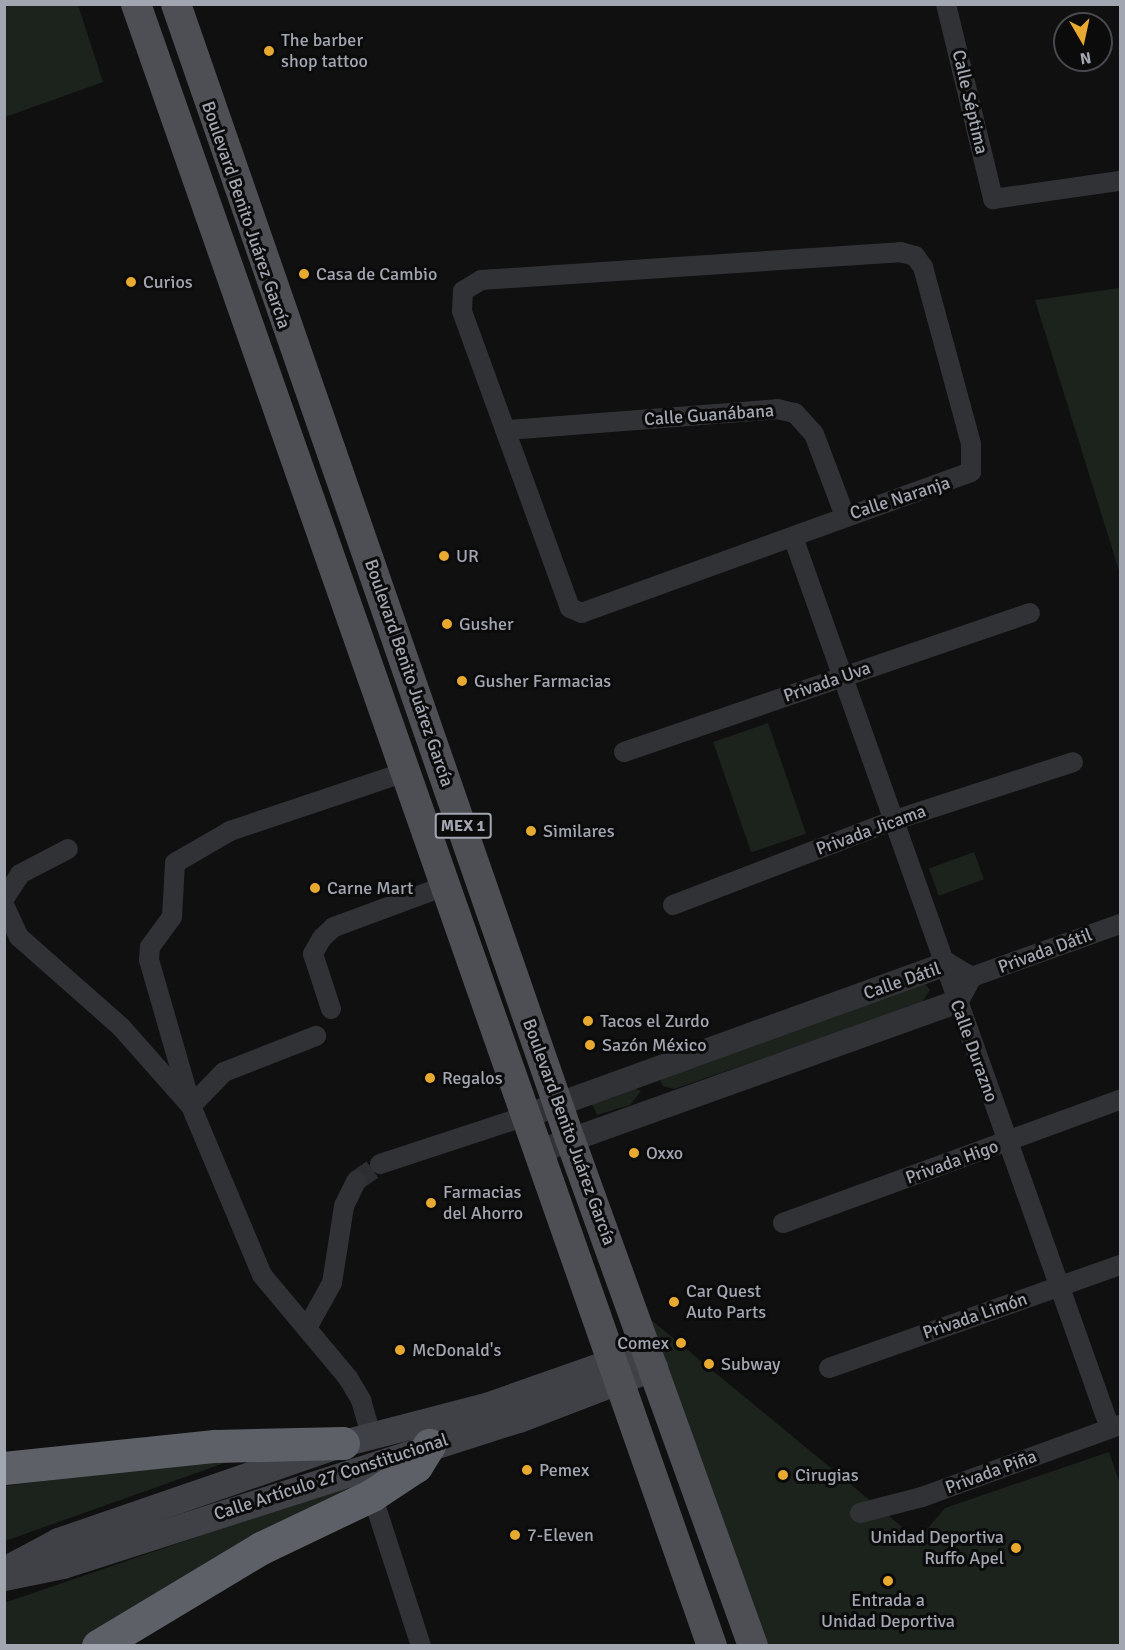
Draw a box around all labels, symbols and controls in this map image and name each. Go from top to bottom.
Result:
north arrow [1053,12,1113,72]
place label: The barber shop tattoo [281,30,368,72]
marker: The barber shop tattoo [262,44,276,58]
text: N [1078,47,1093,69]
street label: Calle Séptima [948,48,992,156]
street label: Boulevard Benito Juárez García [197,98,295,332]
place label: Casa de Cambio [316,263,437,285]
marker: Casa de Cambio [297,267,311,281]
place label: Curios [143,271,193,293]
marker: Curios [124,275,138,289]
street label: Calle Guanábana [643,400,775,430]
street label: Calle Naranja [847,472,953,524]
place label: UR [456,545,479,567]
marker: UR [437,549,451,563]
street label: Boulevard Benito Juárez García [360,556,458,790]
place label: Gusher [459,613,514,635]
marker: Gusher [440,617,454,631]
street label: Privada Uva [781,657,873,707]
place label: Gusher Farmacias [474,670,611,692]
marker: Gusher Farmacias [455,674,469,688]
street label: Privada Jicama [813,800,929,860]
road number: MEX 1 [434,813,492,839]
place label: Similares [543,820,615,842]
marker: Similares [524,824,538,838]
place label: Carne Mart [327,877,413,899]
marker: Carne Mart [308,881,322,895]
street label: Privada Dátil [995,924,1095,978]
street label: Calle Dátil [861,958,943,1004]
street label: Calle Durazno [945,997,1003,1105]
place label: Tacos el Zurdo [600,1010,709,1032]
marker: Tacos el Zurdo [581,1014,595,1028]
street label: Boulevard Benito Juárez García [518,1016,620,1248]
place label: Sazón México [602,1034,707,1056]
marker: Sazón México [583,1038,597,1052]
place label: Regalos [442,1067,503,1089]
marker: Regalos [423,1071,437,1085]
street label: Privada Higo [903,1135,1001,1189]
place label: Oxxo [646,1142,683,1164]
marker: Oxxo [627,1146,641,1160]
place label: Farmacias del Ahorro [443,1182,523,1224]
marker: Farmacias del Ahorro [424,1196,438,1210]
place label: Car Quest Auto Parts [686,1281,766,1324]
street label: Privada Limón [920,1288,1030,1344]
marker: Car Quest Auto Parts [667,1295,681,1309]
place label: Comex [617,1332,669,1354]
marker: Comex [674,1336,688,1350]
place label: McDonald's [412,1339,501,1361]
marker: McDonald's [393,1343,407,1357]
place label: Subway [721,1353,780,1375]
marker: Subway [702,1357,716,1371]
street label: Calle Artículo 27 Constitucional [211,1429,451,1525]
street label: Privada Piña [942,1446,1040,1498]
place label: Pemex [539,1459,589,1481]
marker: Pemex [520,1463,534,1477]
place label: Cirugias [795,1464,859,1486]
marker: Cirugias [776,1468,790,1482]
place label: 7-Eleven [527,1524,594,1546]
place label: Unidad Deportiva Ruffo Apel [870,1527,1004,1570]
marker: 7-Eleven [508,1528,522,1542]
marker: Unidad Deportiva Ruffo Apel [1009,1541,1023,1555]
marker: Entrada a Unidad Deportiva [881,1574,895,1588]
place label: Entrada a Unidad Deportiva [821,1590,955,1632]

